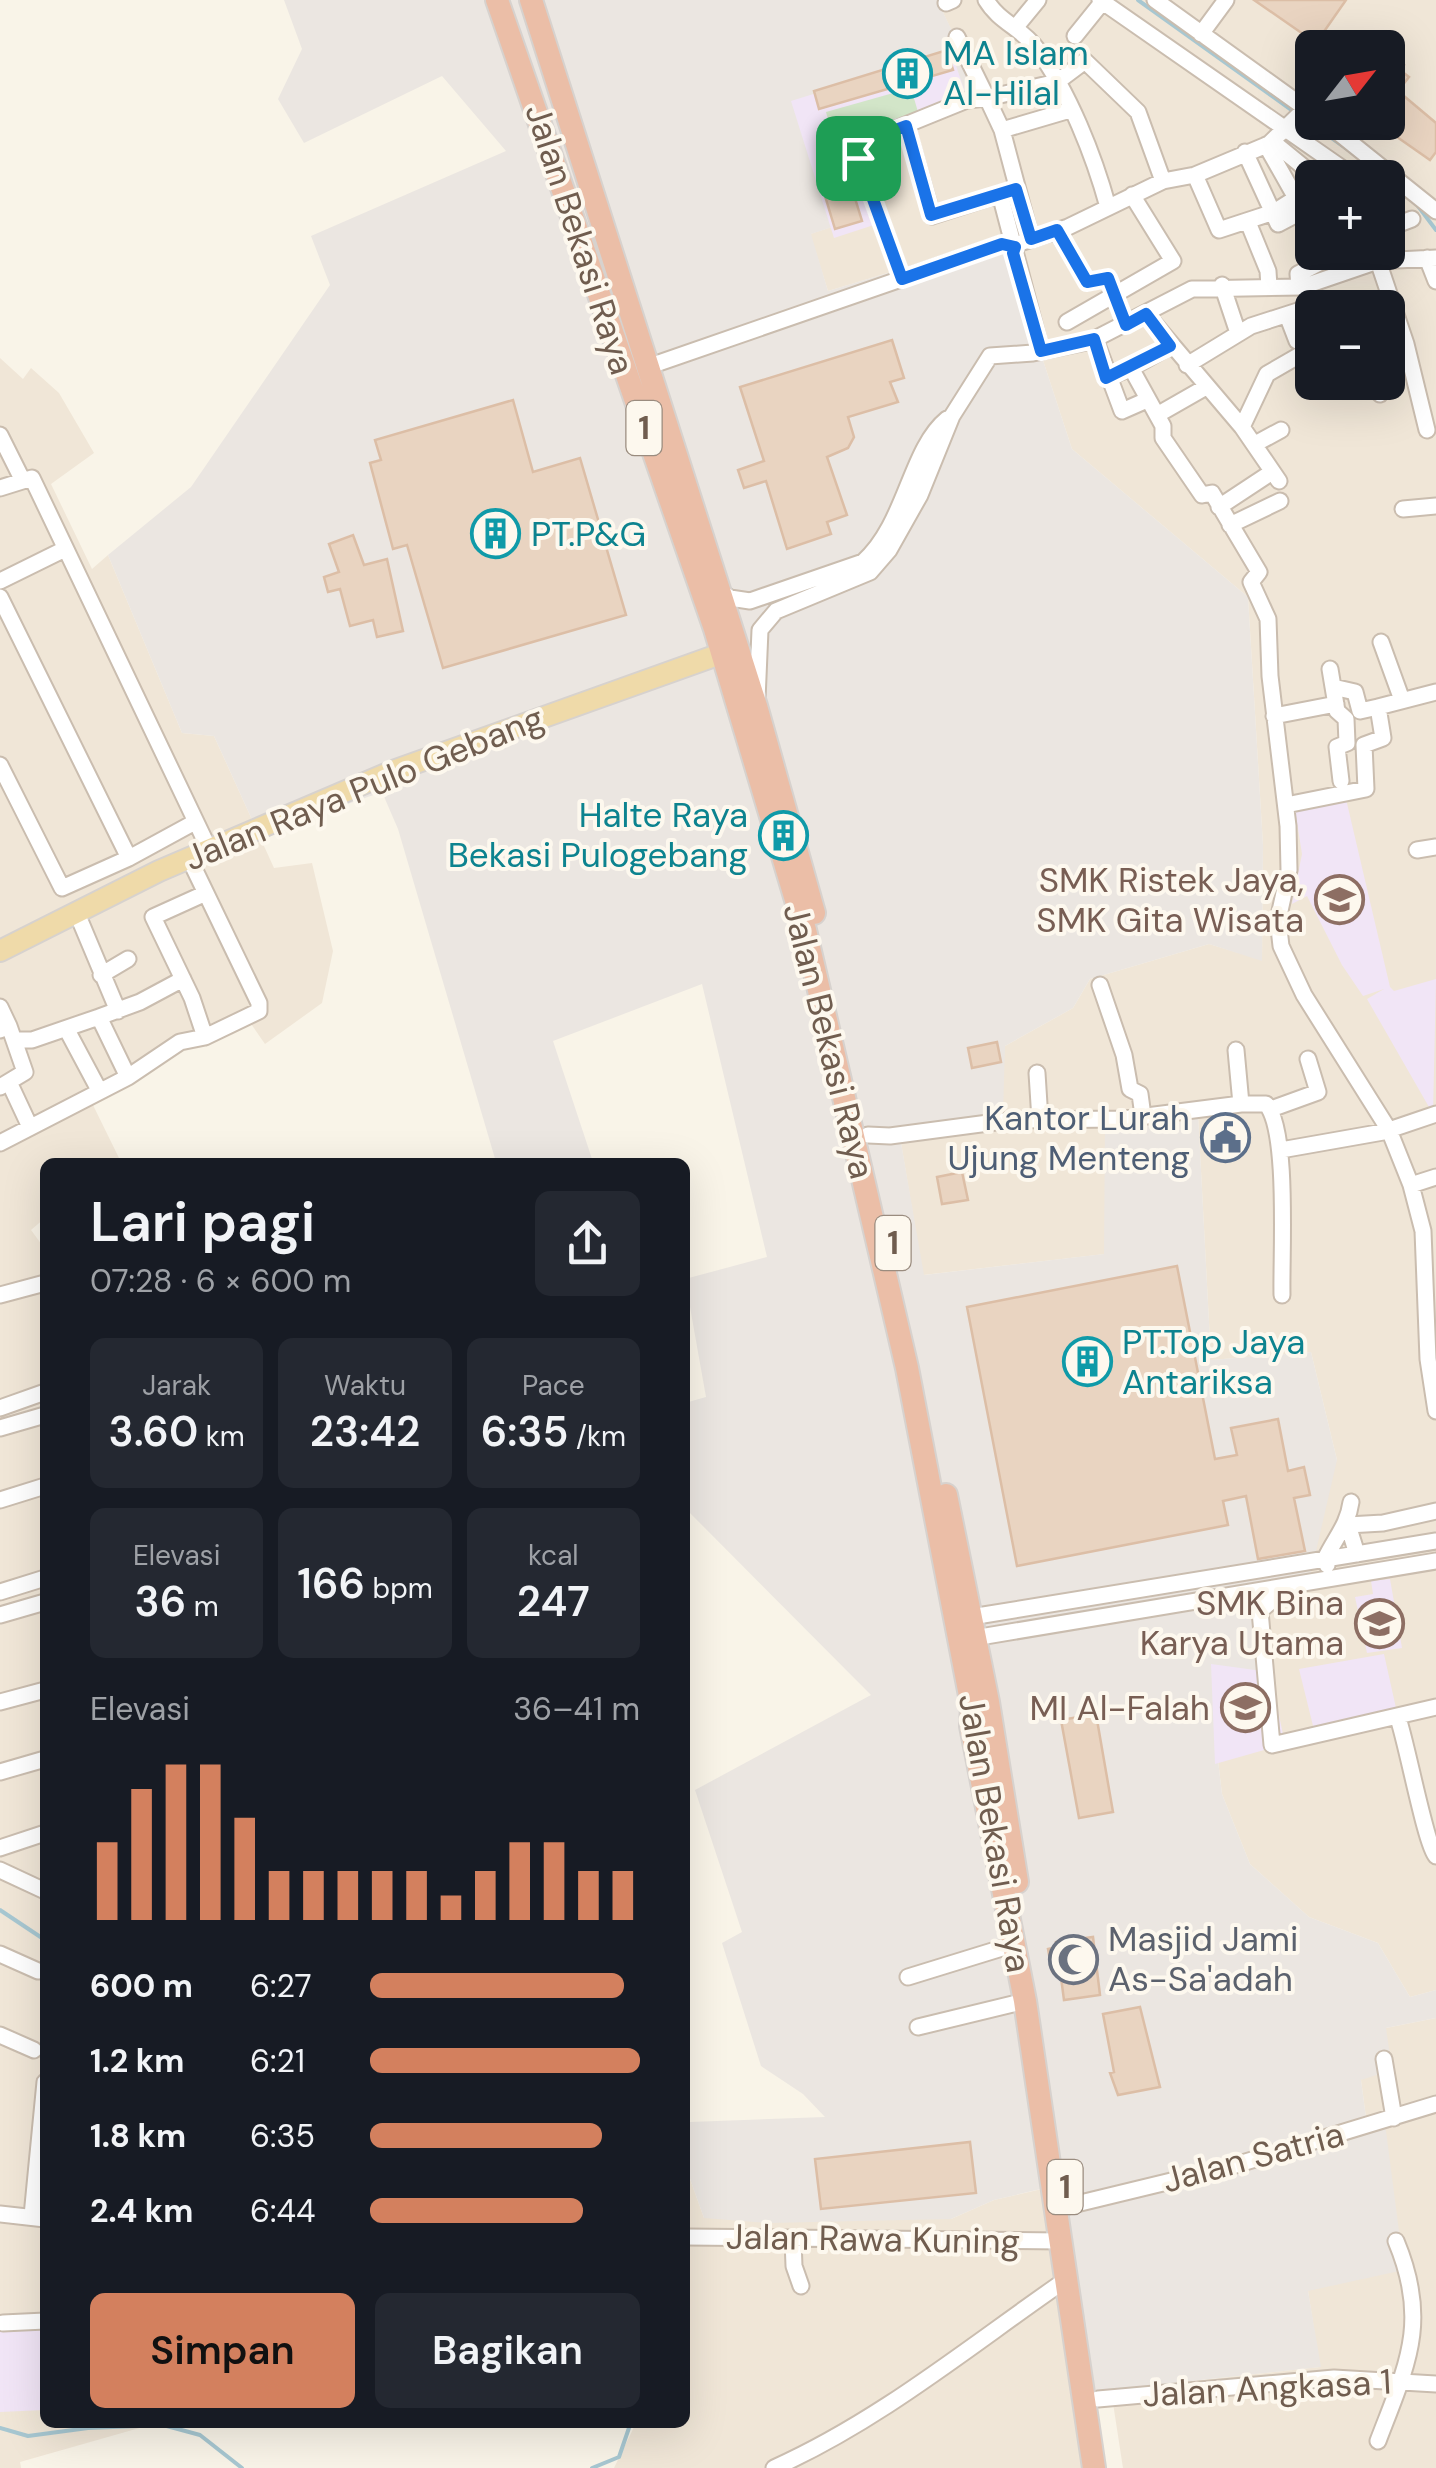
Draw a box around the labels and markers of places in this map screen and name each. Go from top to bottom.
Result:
place label: MA Islam Al-Hilal [943,30,1089,116]
building icon: MA Islam Al-Hilal [882,47,934,99]
pin [816,116,901,201]
building icon: PT.P&G [470,508,522,560]
place label: PT.P&G [531,511,646,557]
place label: Halte Raya Bekasi Pulogebang [448,792,748,878]
building icon: Halte Raya Bekasi Pulogebang [757,809,809,861]
place label: SMK Ristek Jaya, SMK Gita Wisata [1036,857,1304,943]
school or university icon: SMK Ristek Jaya, SMK Gita Wisata [1313,874,1365,926]
place label: Kantor Lurah Ujung Menteng [947,1095,1190,1181]
public building icon: Kantor Lurah Ujung Menteng [1199,1112,1251,1164]
place label: PT.Top Jaya Antariksa [1122,1319,1305,1405]
building icon: PT.Top Jaya Antariksa [1061,1336,1113,1388]
place label: SMK Bina Karya Utama [1140,1580,1344,1666]
school or university icon: SMK Bina Karya Utama [1353,1597,1405,1649]
school or university icon: MI Al-Falah [1219,1682,1271,1734]
place label: MI Al-Falah [1030,1685,1210,1731]
place label: Masjid Jami As-Sa'adah [1108,1916,1298,2002]
mosque icon: Masjid Jami As-Sa'adah [1047,1933,1099,1985]

